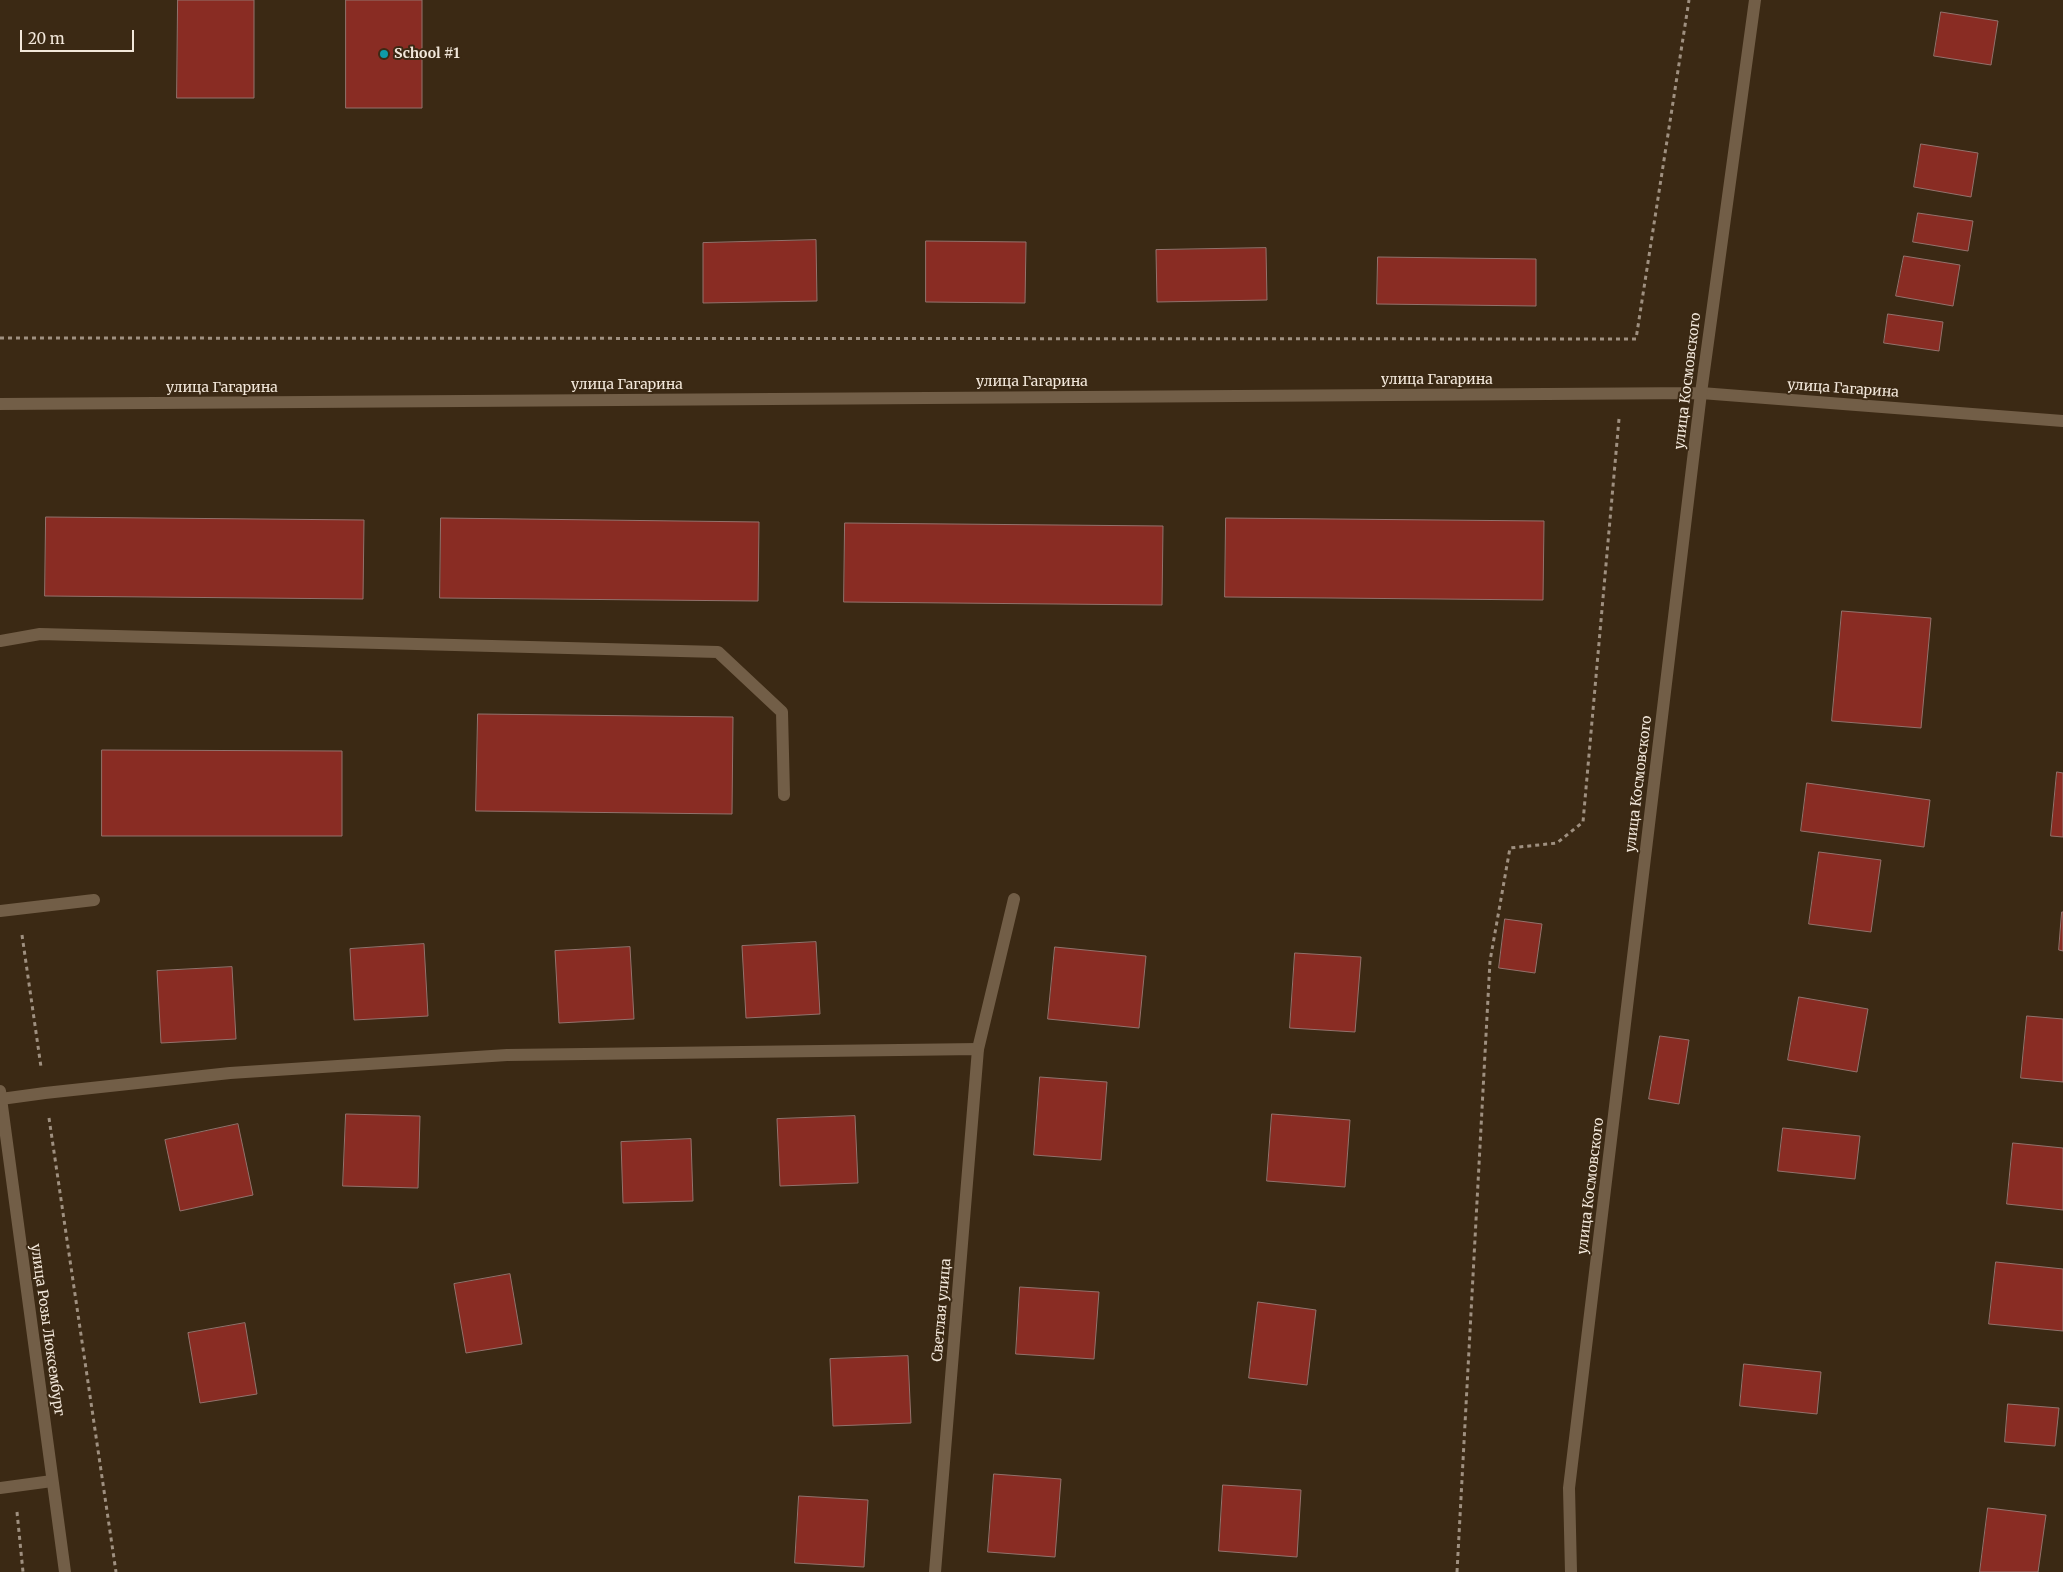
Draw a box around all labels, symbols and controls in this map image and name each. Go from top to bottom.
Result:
scale bar [22,20,136,52]
text: 20 m [28,29,65,48]
place label: School #1 [394,46,460,62]
marker: School #1 [378,48,390,60]
street label: улица Космовского [1671,312,1705,450]
street label: улица Гагарина [1381,372,1493,388]
street label: улица Гагарина [976,374,1088,390]
street label: улица Гагарина [571,377,683,393]
street label: улица Гагарина [1787,377,1899,401]
street label: улица Гагарина [166,380,278,396]
street label: улица Космовского [1622,715,1656,853]
street label: улица Космовского [1574,1117,1608,1255]
street label: улица Розы Люксембург [27,1243,67,1417]
street label: Светлая улица [929,1258,955,1362]

